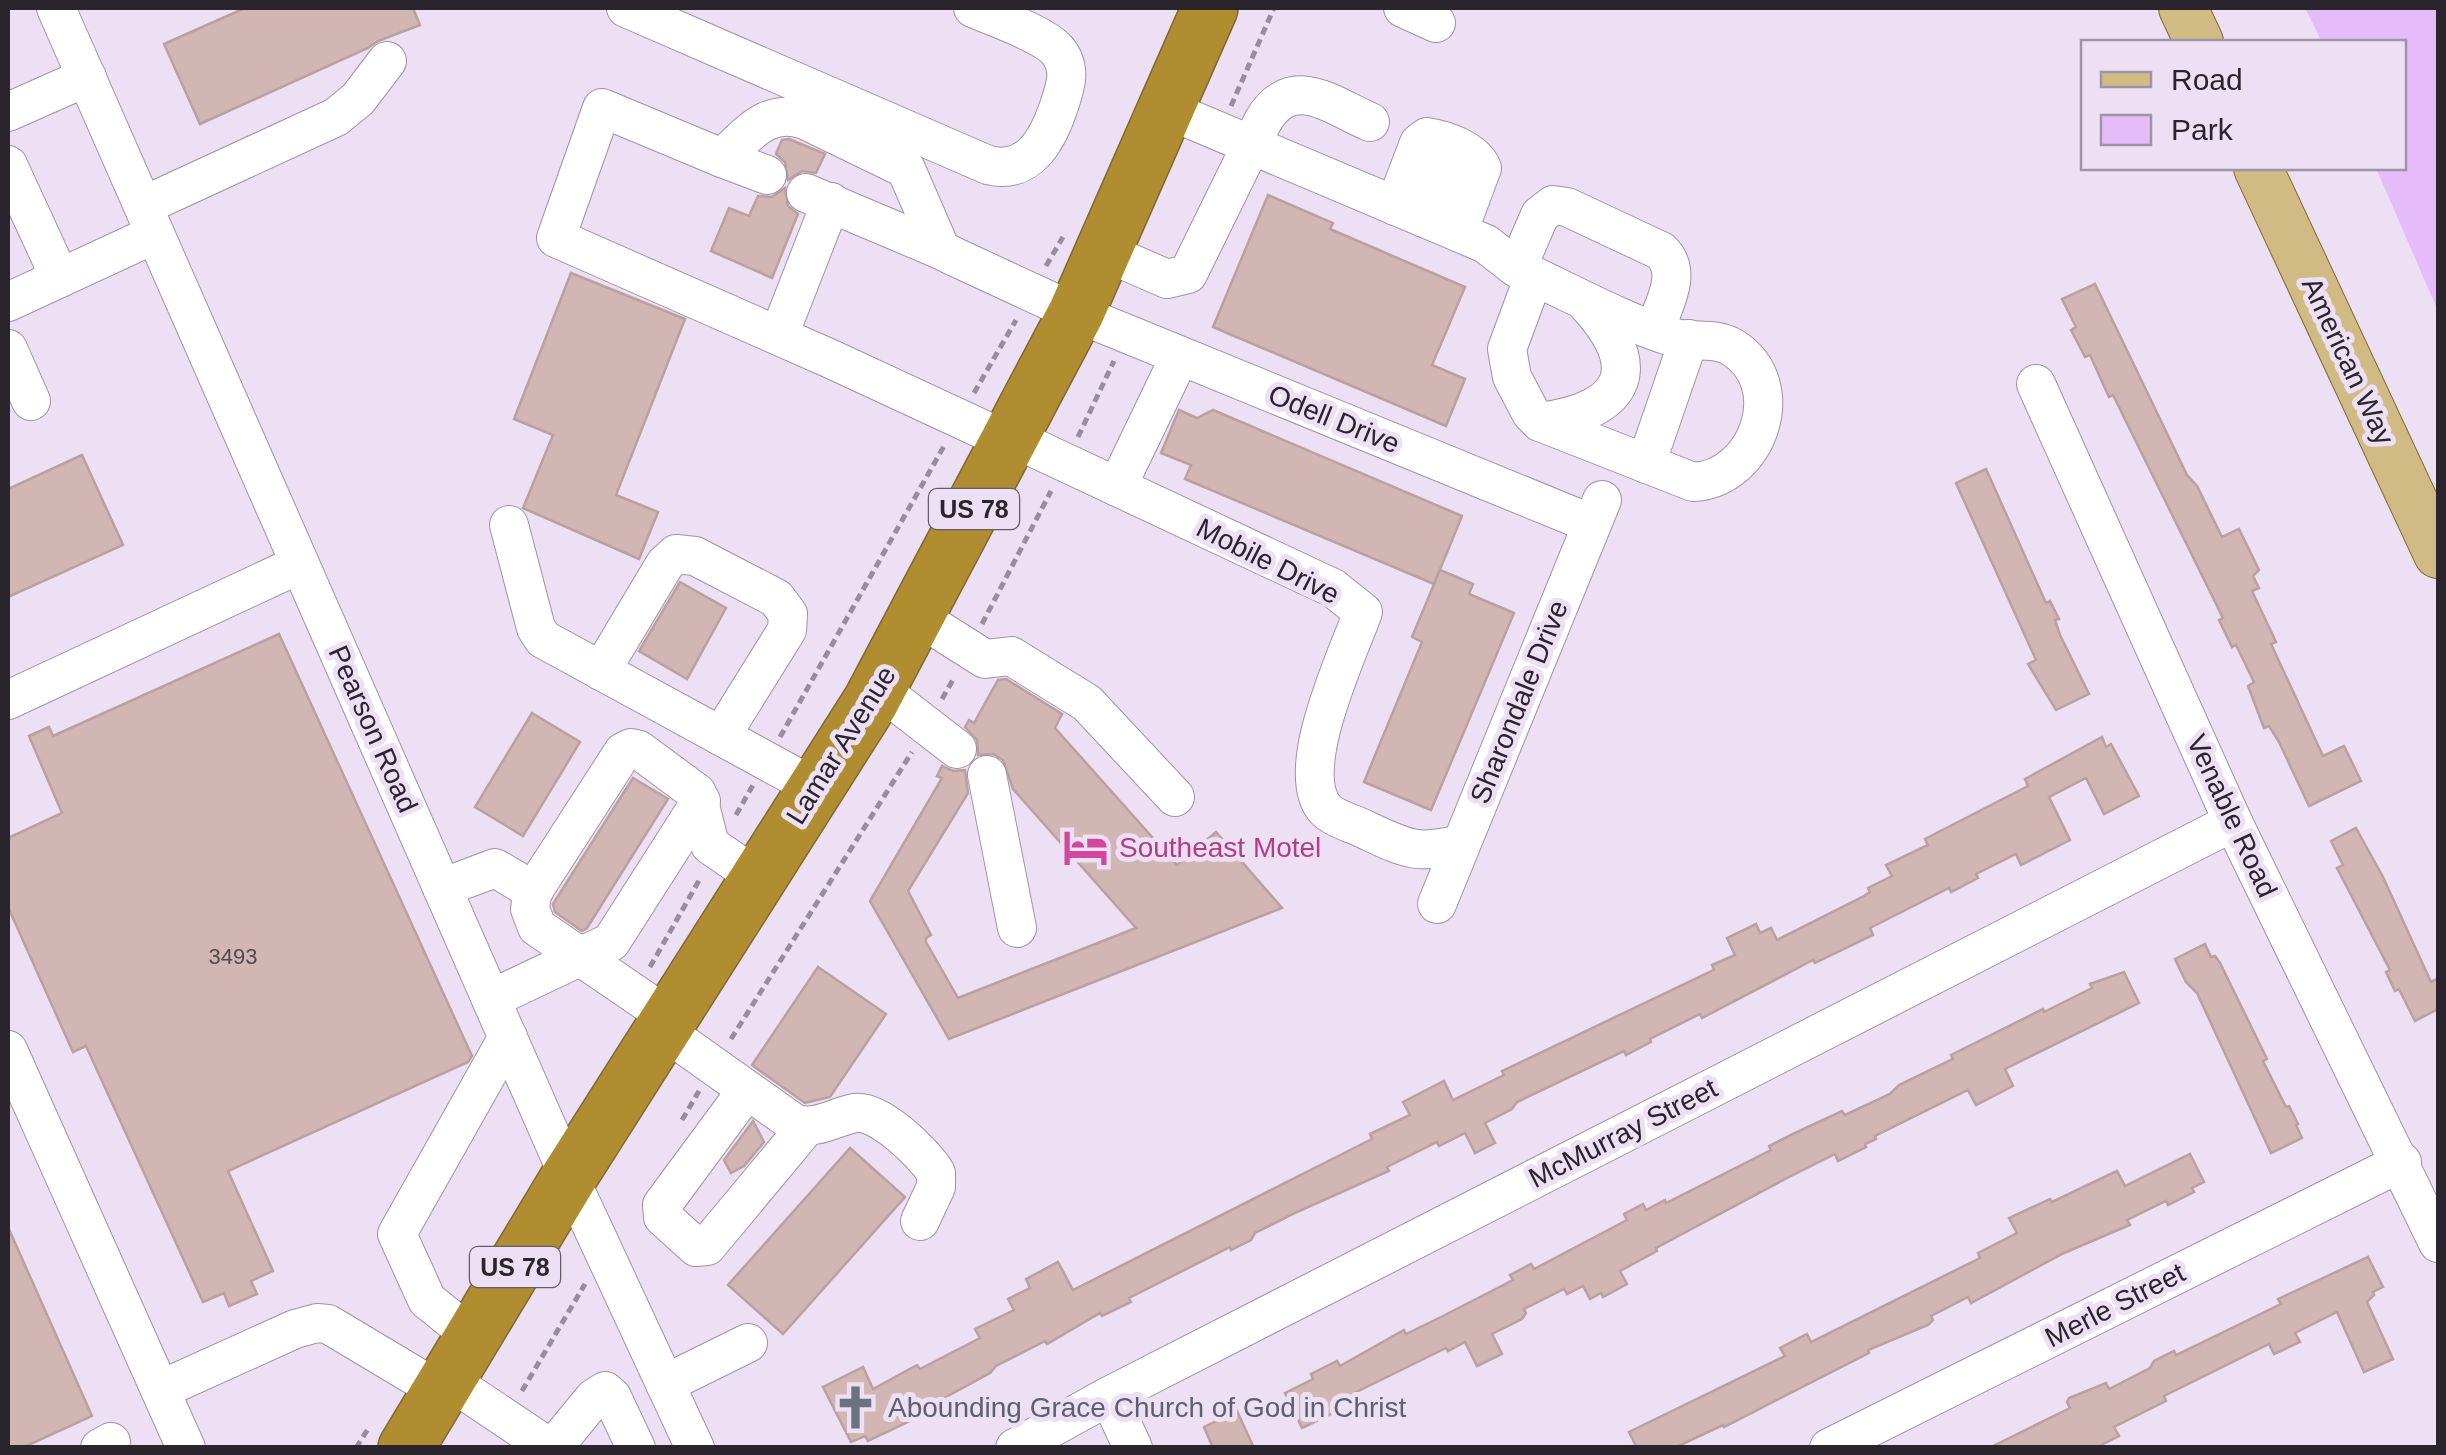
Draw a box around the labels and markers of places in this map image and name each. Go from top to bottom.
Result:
hotel icon: Southeast Motel [1062,823,1110,871]
place label: Southeast Motel [1119,832,1321,863]
church icon: Abounding Grace Church of God in Christ [831,1383,879,1431]
place label: Abounding Grace Church of God in Christ [888,1392,1406,1423]

